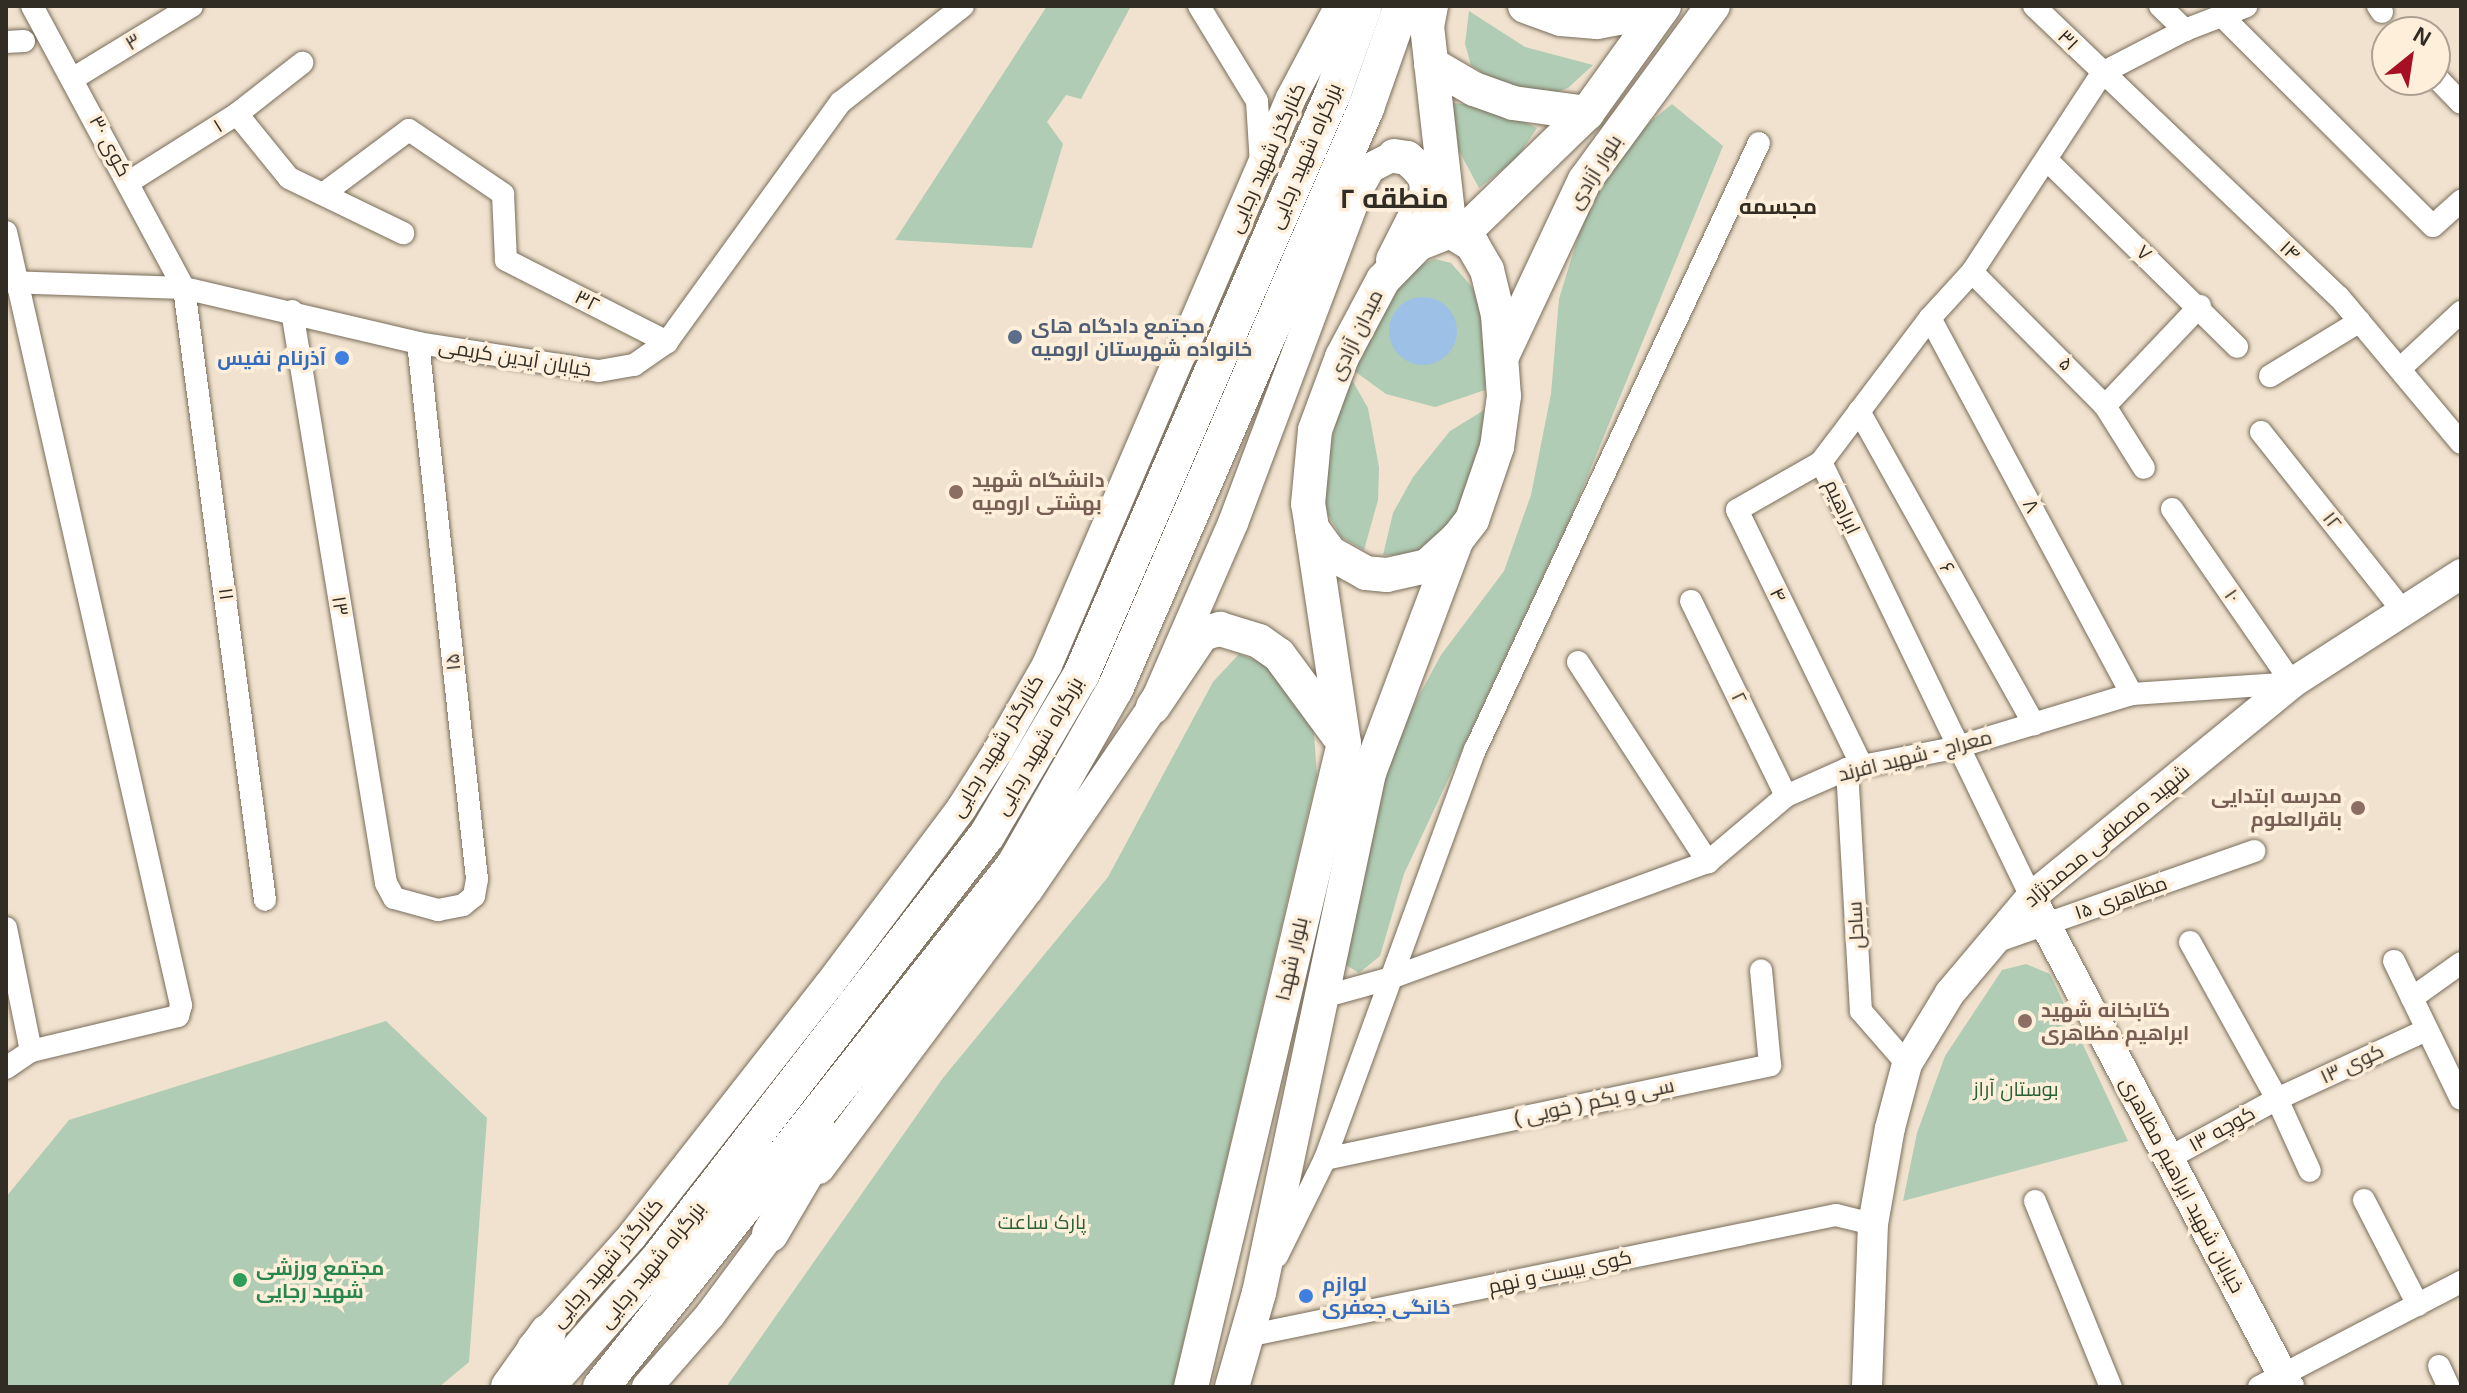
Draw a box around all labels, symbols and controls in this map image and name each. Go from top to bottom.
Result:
north arrow [2371,16,2451,96]
text: N [2409,22,2435,51]
street label: ۳۱ [2053,25,2083,55]
street label: ۳ [121,28,145,56]
street label: کنارگذر شهید رجایی [1223,79,1311,237]
street label: بزرگراه شهید رجایی [1264,80,1346,232]
street label: کوی ۳۰ [84,111,136,181]
street label: ۱ [209,114,227,138]
street label: بلوار آزادی [1563,131,1627,213]
district label: منطقه ۲ [1339,182,1449,216]
district label: مجسمه [1739,194,1817,220]
street label: ۱۴ [2275,236,2305,266]
street label: ۷ [2131,240,2157,266]
street label: ۳۲ [571,285,603,317]
street label: میدان آزادی [1324,286,1388,384]
place label: مجتمع دادگاه های خانواده شهرستان ارومیه [1031,314,1252,361]
marker: مجتمع دادگاه های خانواده شهرستان ارومیه [1006,328,1024,346]
street label: خیابان آیدین کریمی [437,334,593,382]
place label: آذرنام نفیس [217,346,326,370]
marker: آذرنام نفیس [333,349,351,367]
street label: ۵ [2054,352,2078,376]
place label: دانشگاه شهید بهشتی ارومیه [972,468,1105,515]
street label: ابراهیم [1819,476,1865,538]
marker: دانشگاه شهید بهشتی ارومیه [947,483,965,501]
street label: ۸ [2017,495,2045,517]
street label: ۱۲ [2317,507,2347,535]
street label: ۶ [1934,558,1960,578]
street label: ۴ [1764,584,1792,606]
street label: ۱۰ [2219,585,2245,607]
street label: ۱۱ [213,586,239,602]
street label: ۱۳ [327,594,353,618]
street label: ۱۵ [440,652,466,672]
street label: کنارگذر شهید رجایی [945,671,1049,821]
street label: بزرگراه شهید رجایی [990,673,1088,819]
street label: ۲ [1726,688,1752,708]
street label: معراج - شهید افرند [1836,725,1994,787]
street label: شهید مصطفی محمدنژاد [2020,760,2194,912]
place label: مدرسه ابتدایی باقرالعلوم [2211,784,2342,831]
marker: مدرسه ابتدایی باقرالعلوم [2349,799,2367,817]
street label: ۱۵ مظاهری [2072,871,2170,925]
street label: ساحل [1843,901,1869,949]
street label: بلوار شهدا [1271,915,1313,1003]
place label: کتابخانه شهید ابراهیم مظاهری [2041,998,2189,1045]
marker: کتابخانه شهید ابراهیم مظاهری [2016,1012,2034,1030]
street label: کوی ۱۳ [2316,1039,2388,1089]
street label: سی و یکم ( خویی ) [1512,1073,1676,1131]
street label: خیابان شهید ابراهیم مظاهری [2115,1073,2249,1297]
park label: بوستان آراز [1973,1077,2059,1101]
street label: کوچه ۱۳ [2185,1101,2259,1157]
street label: کنارگذر شهید رجایی [546,1193,668,1333]
street label: بزرگراه شهید رجایی [594,1197,710,1333]
park label: پارک ساعت [998,1210,1086,1234]
street label: کوی بیست و نهم [1486,1245,1634,1299]
place label: مجتمع ورزشی شهید رجایی [256,1256,384,1303]
marker: مجتمع ورزشی شهید رجایی [231,1271,249,1289]
place label: لوازم خانگی جعفری [1322,1272,1450,1319]
marker: لوازم خانگی جعفری [1297,1287,1315,1305]

